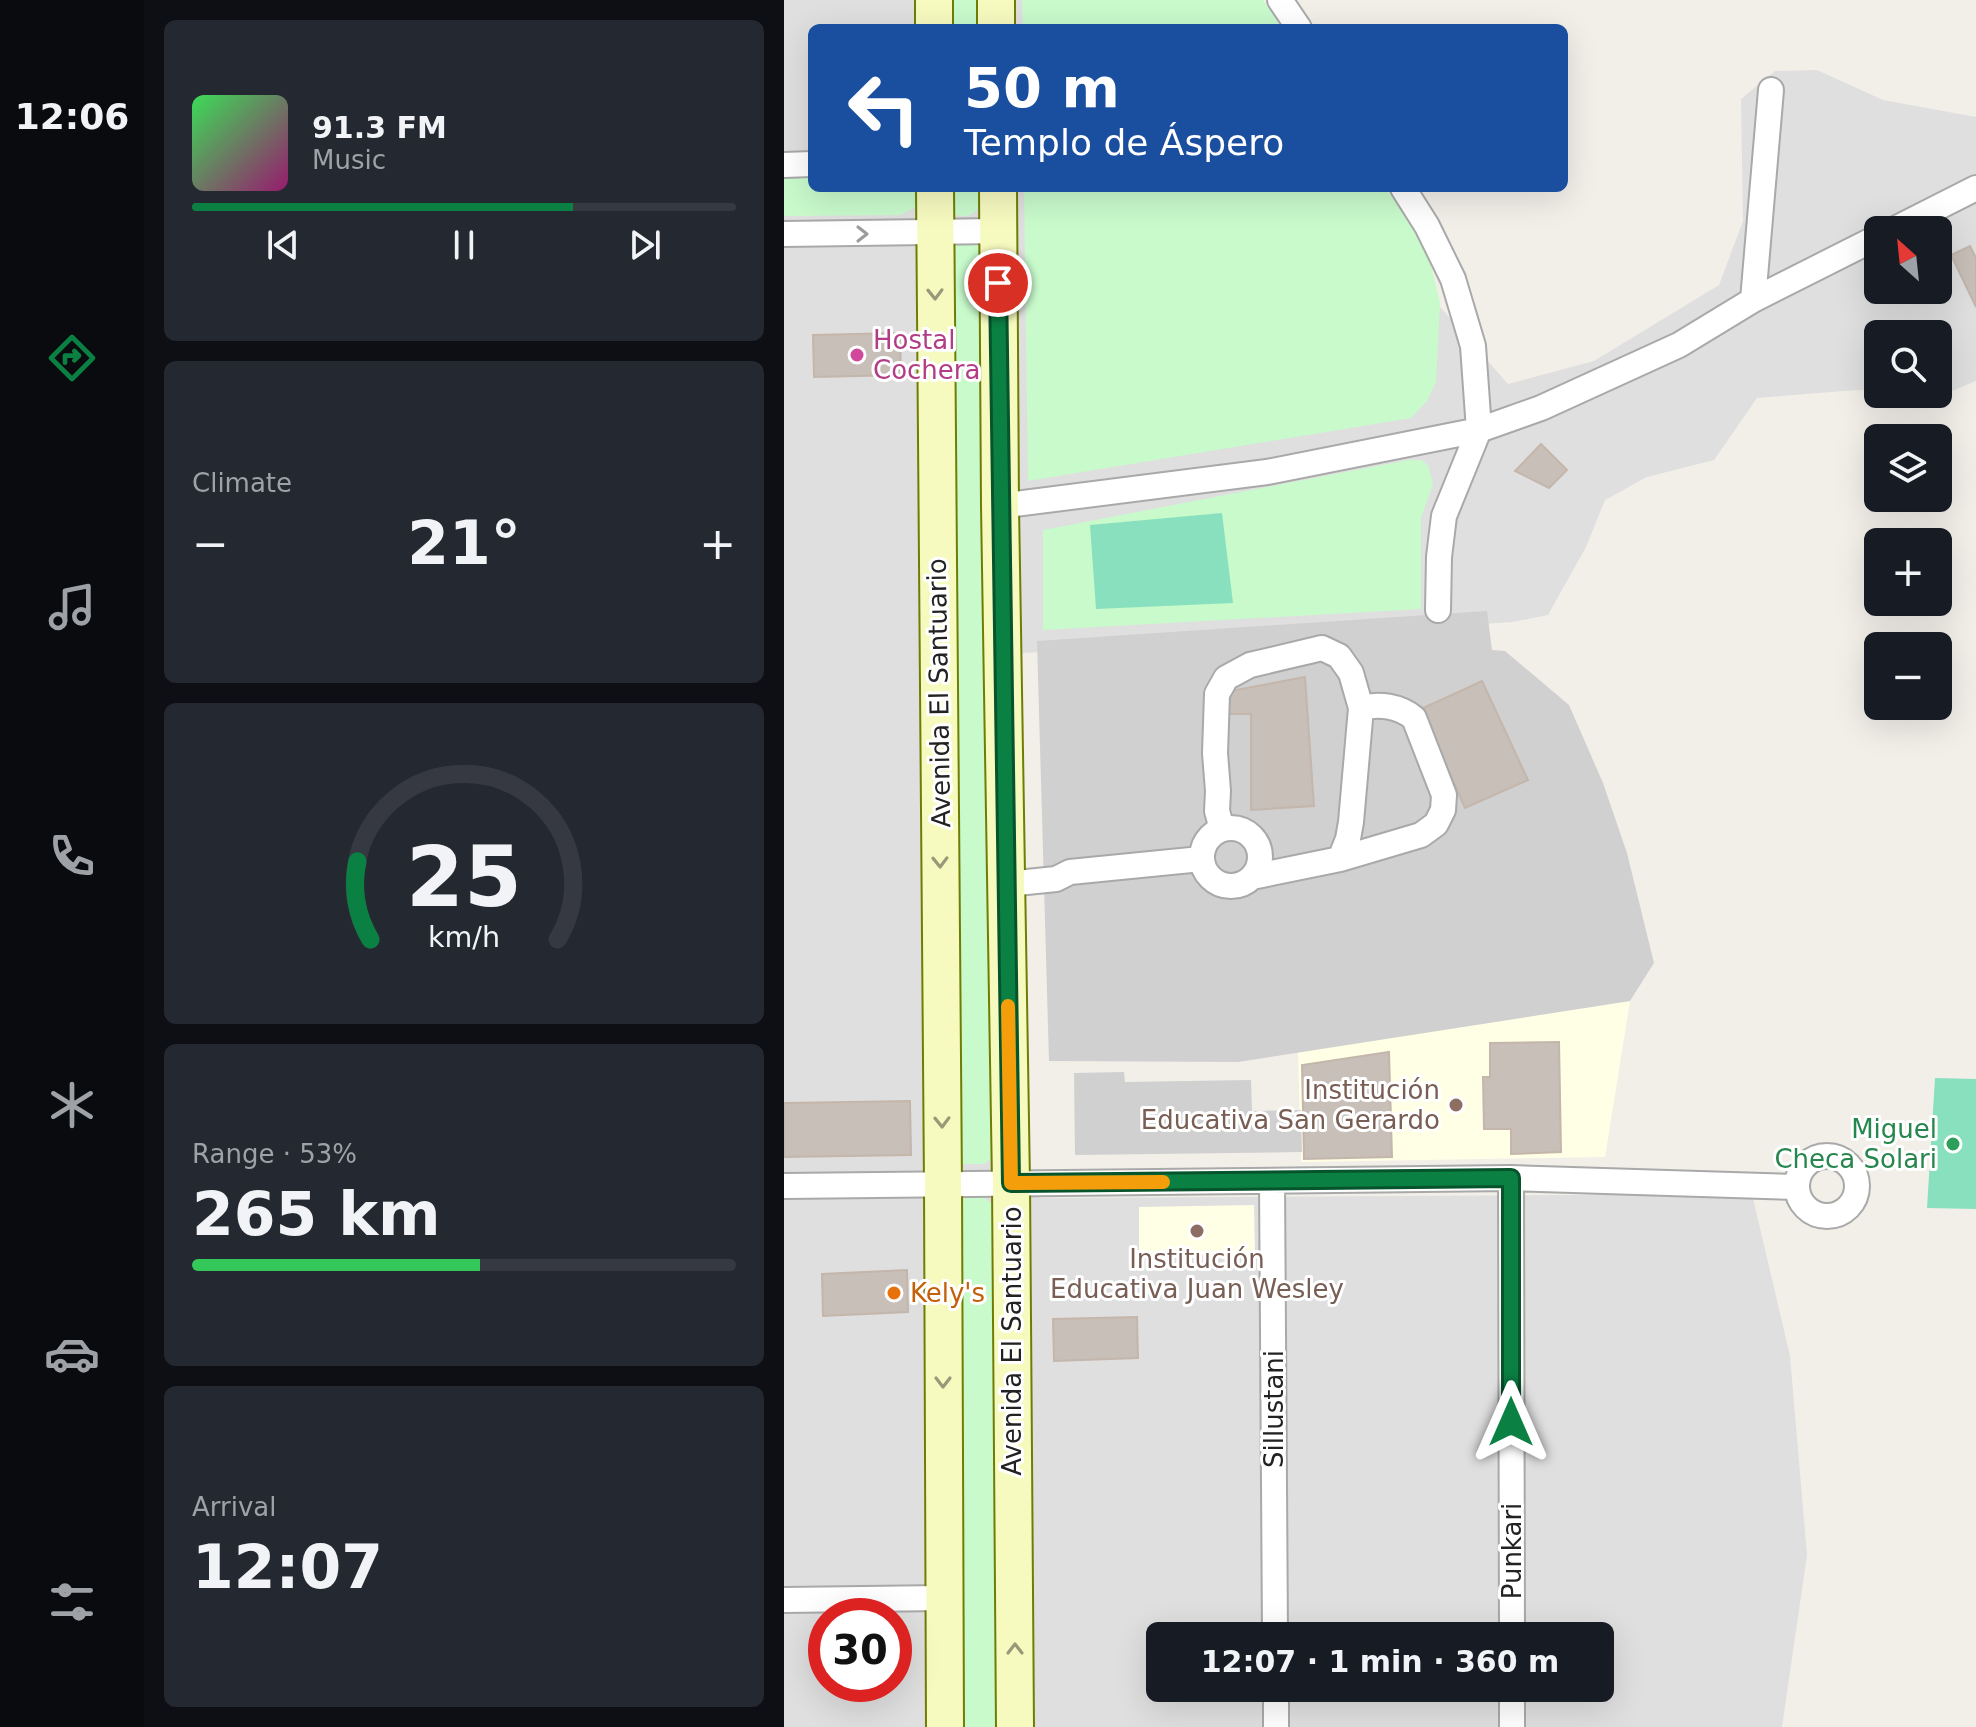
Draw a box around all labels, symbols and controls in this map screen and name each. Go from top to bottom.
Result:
text: 50 m [964,55,1120,120]
icon: left [832,56,936,160]
text: 12:06 [15,96,129,137]
text: 91.3 FM [312,110,447,145]
text: Templo de Áspero [964,122,1284,163]
text: Music [312,145,386,175]
north arrow [1864,216,1952,304]
map controls [1864,216,1952,720]
icon: previous [261,223,305,267]
icon: pause [442,223,486,267]
icon: next [623,223,667,267]
one-way arrow [856,225,869,242]
pin [964,249,1032,317]
icon: arrive [976,261,1020,305]
one-way arrow [926,288,944,301]
button: search [1864,320,1952,408]
place label: Hostal Cochera [873,325,980,385]
icon: directions [44,330,100,386]
marker: Hostal Cochera [848,346,866,364]
button: layers [1864,424,1952,512]
text: Climate [192,468,292,498]
text: 21° [407,508,521,578]
text: − [192,518,229,569]
text: + [699,518,736,569]
button: + [1864,528,1952,616]
street label: Avenida El Santuario [922,558,956,828]
icon: music [44,579,100,635]
button: − [1864,632,1952,720]
icon: phone [44,828,100,884]
text: 25 [406,828,522,925]
one-way arrow [931,856,949,869]
text: km/h [428,920,500,954]
place label: Institución Educativa San Gerardo [1141,1075,1440,1135]
icon: climate [44,1077,100,1133]
marker: Institución Educativa San Gerardo [1447,1096,1465,1114]
place label: Miguel Checa Solari [1774,1114,1937,1174]
one-way arrow [934,1116,951,1129]
marker: Miguel Checa Solari [1944,1135,1962,1153]
text: Range · 53% [192,1139,357,1169]
text: 265 km [192,1179,441,1249]
street label: Avenida El Santuario [997,1206,1027,1476]
marker: Institución Educativa Juan Wesley [1188,1222,1206,1240]
place label: Institución Educativa Juan Wesley [1050,1244,1344,1304]
place label: Kely's [910,1278,985,1308]
marker: Kely's [885,1284,903,1302]
icon: car [44,1326,100,1382]
street label: Sillustani [1259,1350,1289,1468]
one-way arrow [934,1376,952,1389]
position arrow [1469,1380,1553,1464]
text: Arrival [192,1492,276,1522]
street label: Punkari [1497,1503,1527,1599]
text: 12:07 [192,1532,383,1602]
icon: filters [44,1574,100,1630]
speed limit sign: 30 [808,1598,912,1702]
one-way arrow [1006,1642,1024,1655]
text: 12:07 · 1 min · 360 m [1201,1644,1559,1679]

